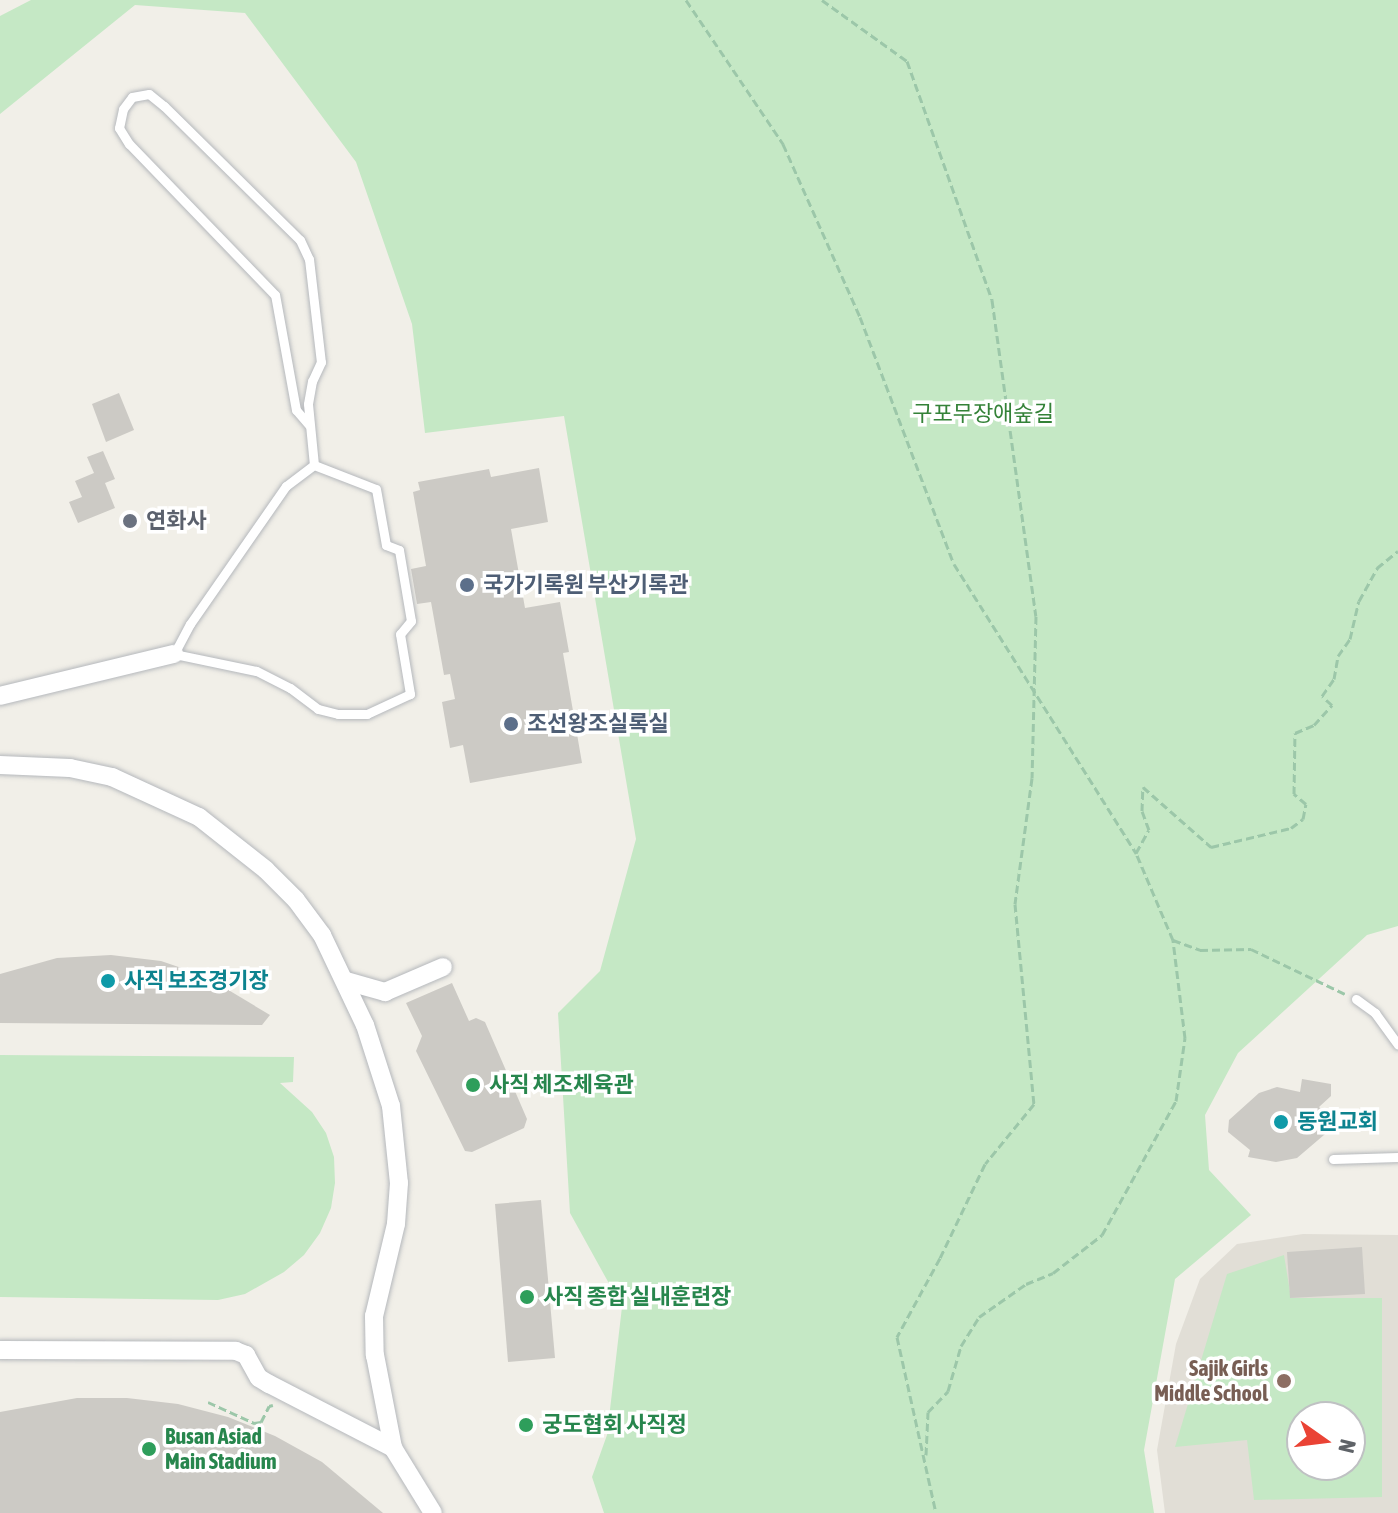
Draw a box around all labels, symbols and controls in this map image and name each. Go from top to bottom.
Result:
park label: 구포무장애숲길 [912,401,1054,427]
place label: 연화사 [146,508,207,534]
marker: 연화사 [121,512,139,530]
place label: 국가기록원 부산기록관 [483,572,688,598]
marker: 국가기록원 부산기록관 [458,576,476,594]
place label: 조선왕조실록실 [527,711,669,737]
marker: 조선왕조실록실 [502,715,520,733]
place label: 사직 보조경기장 [124,968,269,994]
marker: 사직 보조경기장 [99,972,117,990]
place label: 사직 체조체육관 [489,1072,634,1098]
marker: 사직 체조체육관 [464,1076,482,1094]
place label: 동원교회 [1297,1109,1378,1135]
marker: 동원교회 [1272,1113,1290,1131]
place label: 사직 종합 실내훈련장 [543,1284,731,1310]
marker: 사직 종합 실내훈련장 [518,1288,536,1306]
place label: Sajik Girls Middle School [1154,1355,1268,1406]
marker: Sajik Girls Middle School [1275,1372,1293,1390]
north arrow [1286,1401,1366,1481]
place label: 궁도협회 사직정 [542,1412,687,1438]
marker: 궁도협회 사직정 [517,1416,535,1434]
place label: Busan Asiad Main Stadium [165,1423,276,1474]
text: N [1333,1437,1362,1456]
marker: Busan Asiad Main Stadium [140,1440,158,1458]

